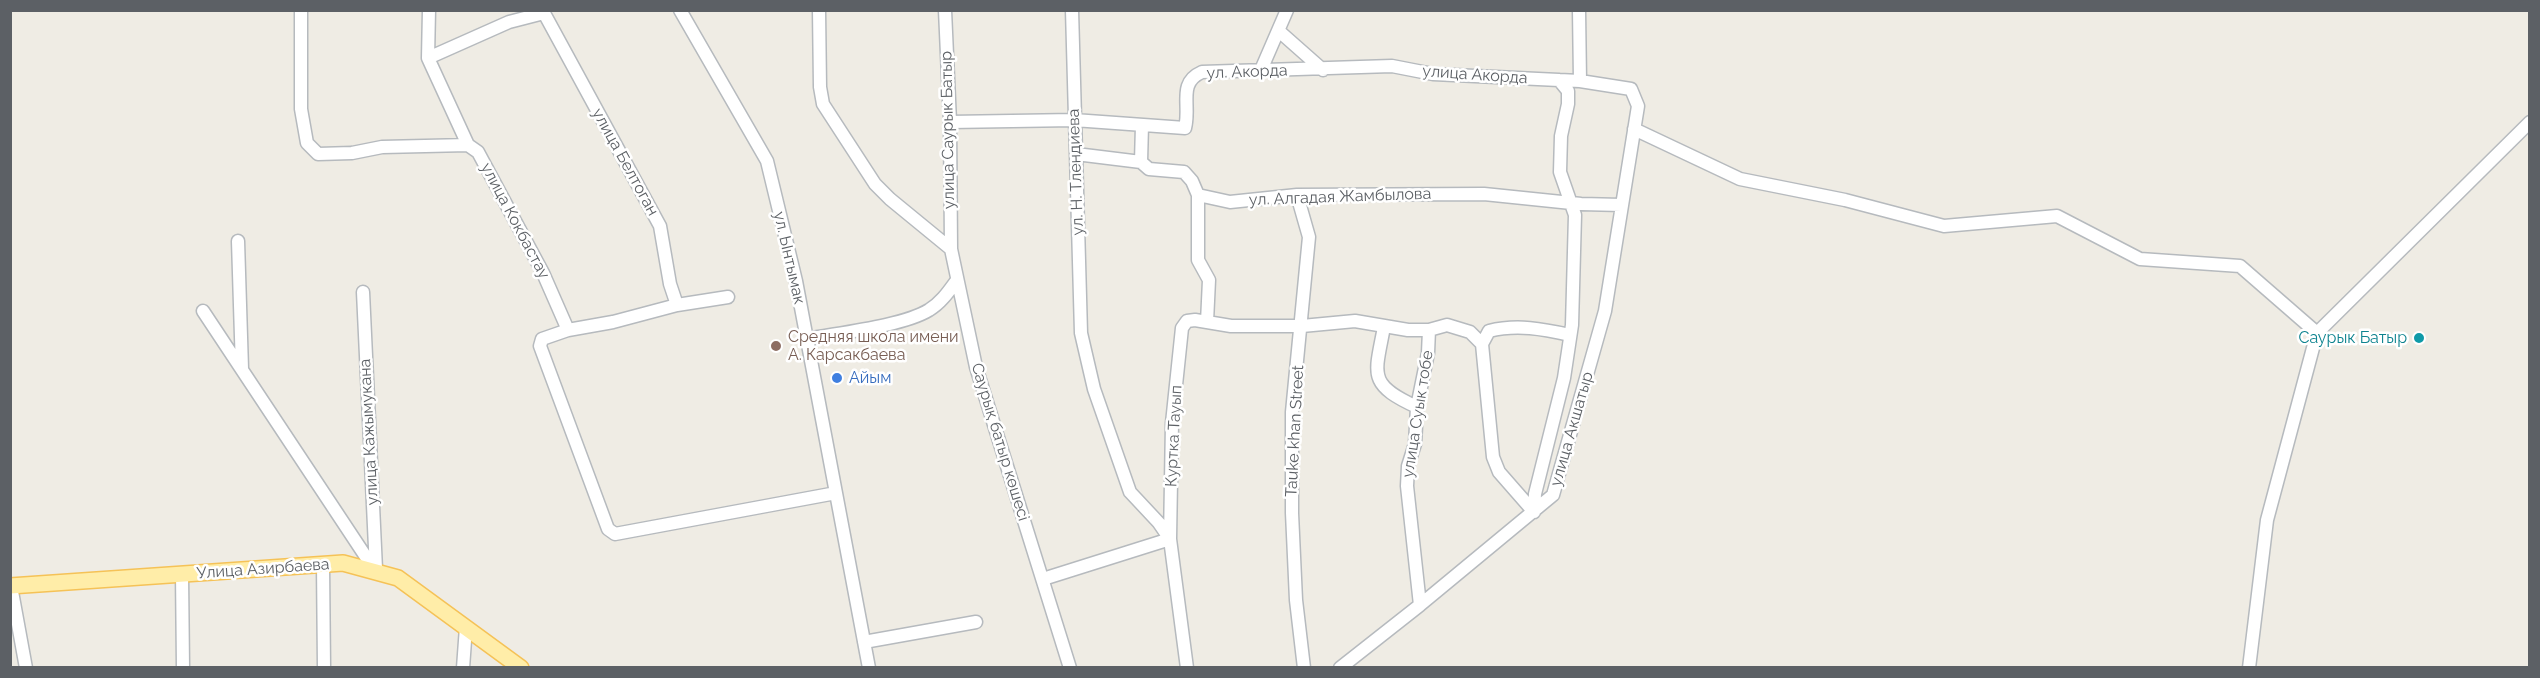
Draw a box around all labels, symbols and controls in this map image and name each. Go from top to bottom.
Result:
street label: улица Саурык Батыр [937,51,959,209]
street label: ул. Акорда [1206,61,1288,83]
street label: улица Акорда [1422,62,1528,88]
street label: улица Белтоган [588,105,662,219]
street label: ул. Н. Тлендиева [1064,108,1088,236]
street label: улица Кокбастау [476,160,554,282]
street label: ул. Алгадая Жамбылова [1248,184,1432,210]
street label: ул. Ынтымак [769,210,809,306]
place label: Средняя школа имени А. Карсакбаева [788,327,959,365]
place label: Саурык Батыр [2298,328,2407,348]
marker: Саурык Батыр [2412,331,2426,345]
marker: Средняя школа имени А. Карсакбаева [769,339,783,353]
street label: улица Суык тобе [1398,349,1438,479]
street label: улица Кажымукана [356,358,382,506]
street label: Саурық батыр көшесі [967,361,1033,523]
street label: Tauke khan Street [1282,365,1308,497]
place label: Айым [849,368,891,388]
street label: улица Акшатыр [1546,370,1598,488]
marker: Айым [830,371,844,385]
street label: Куртка Тауып [1162,385,1186,487]
street label: Улица Азирбаева [196,555,330,583]

